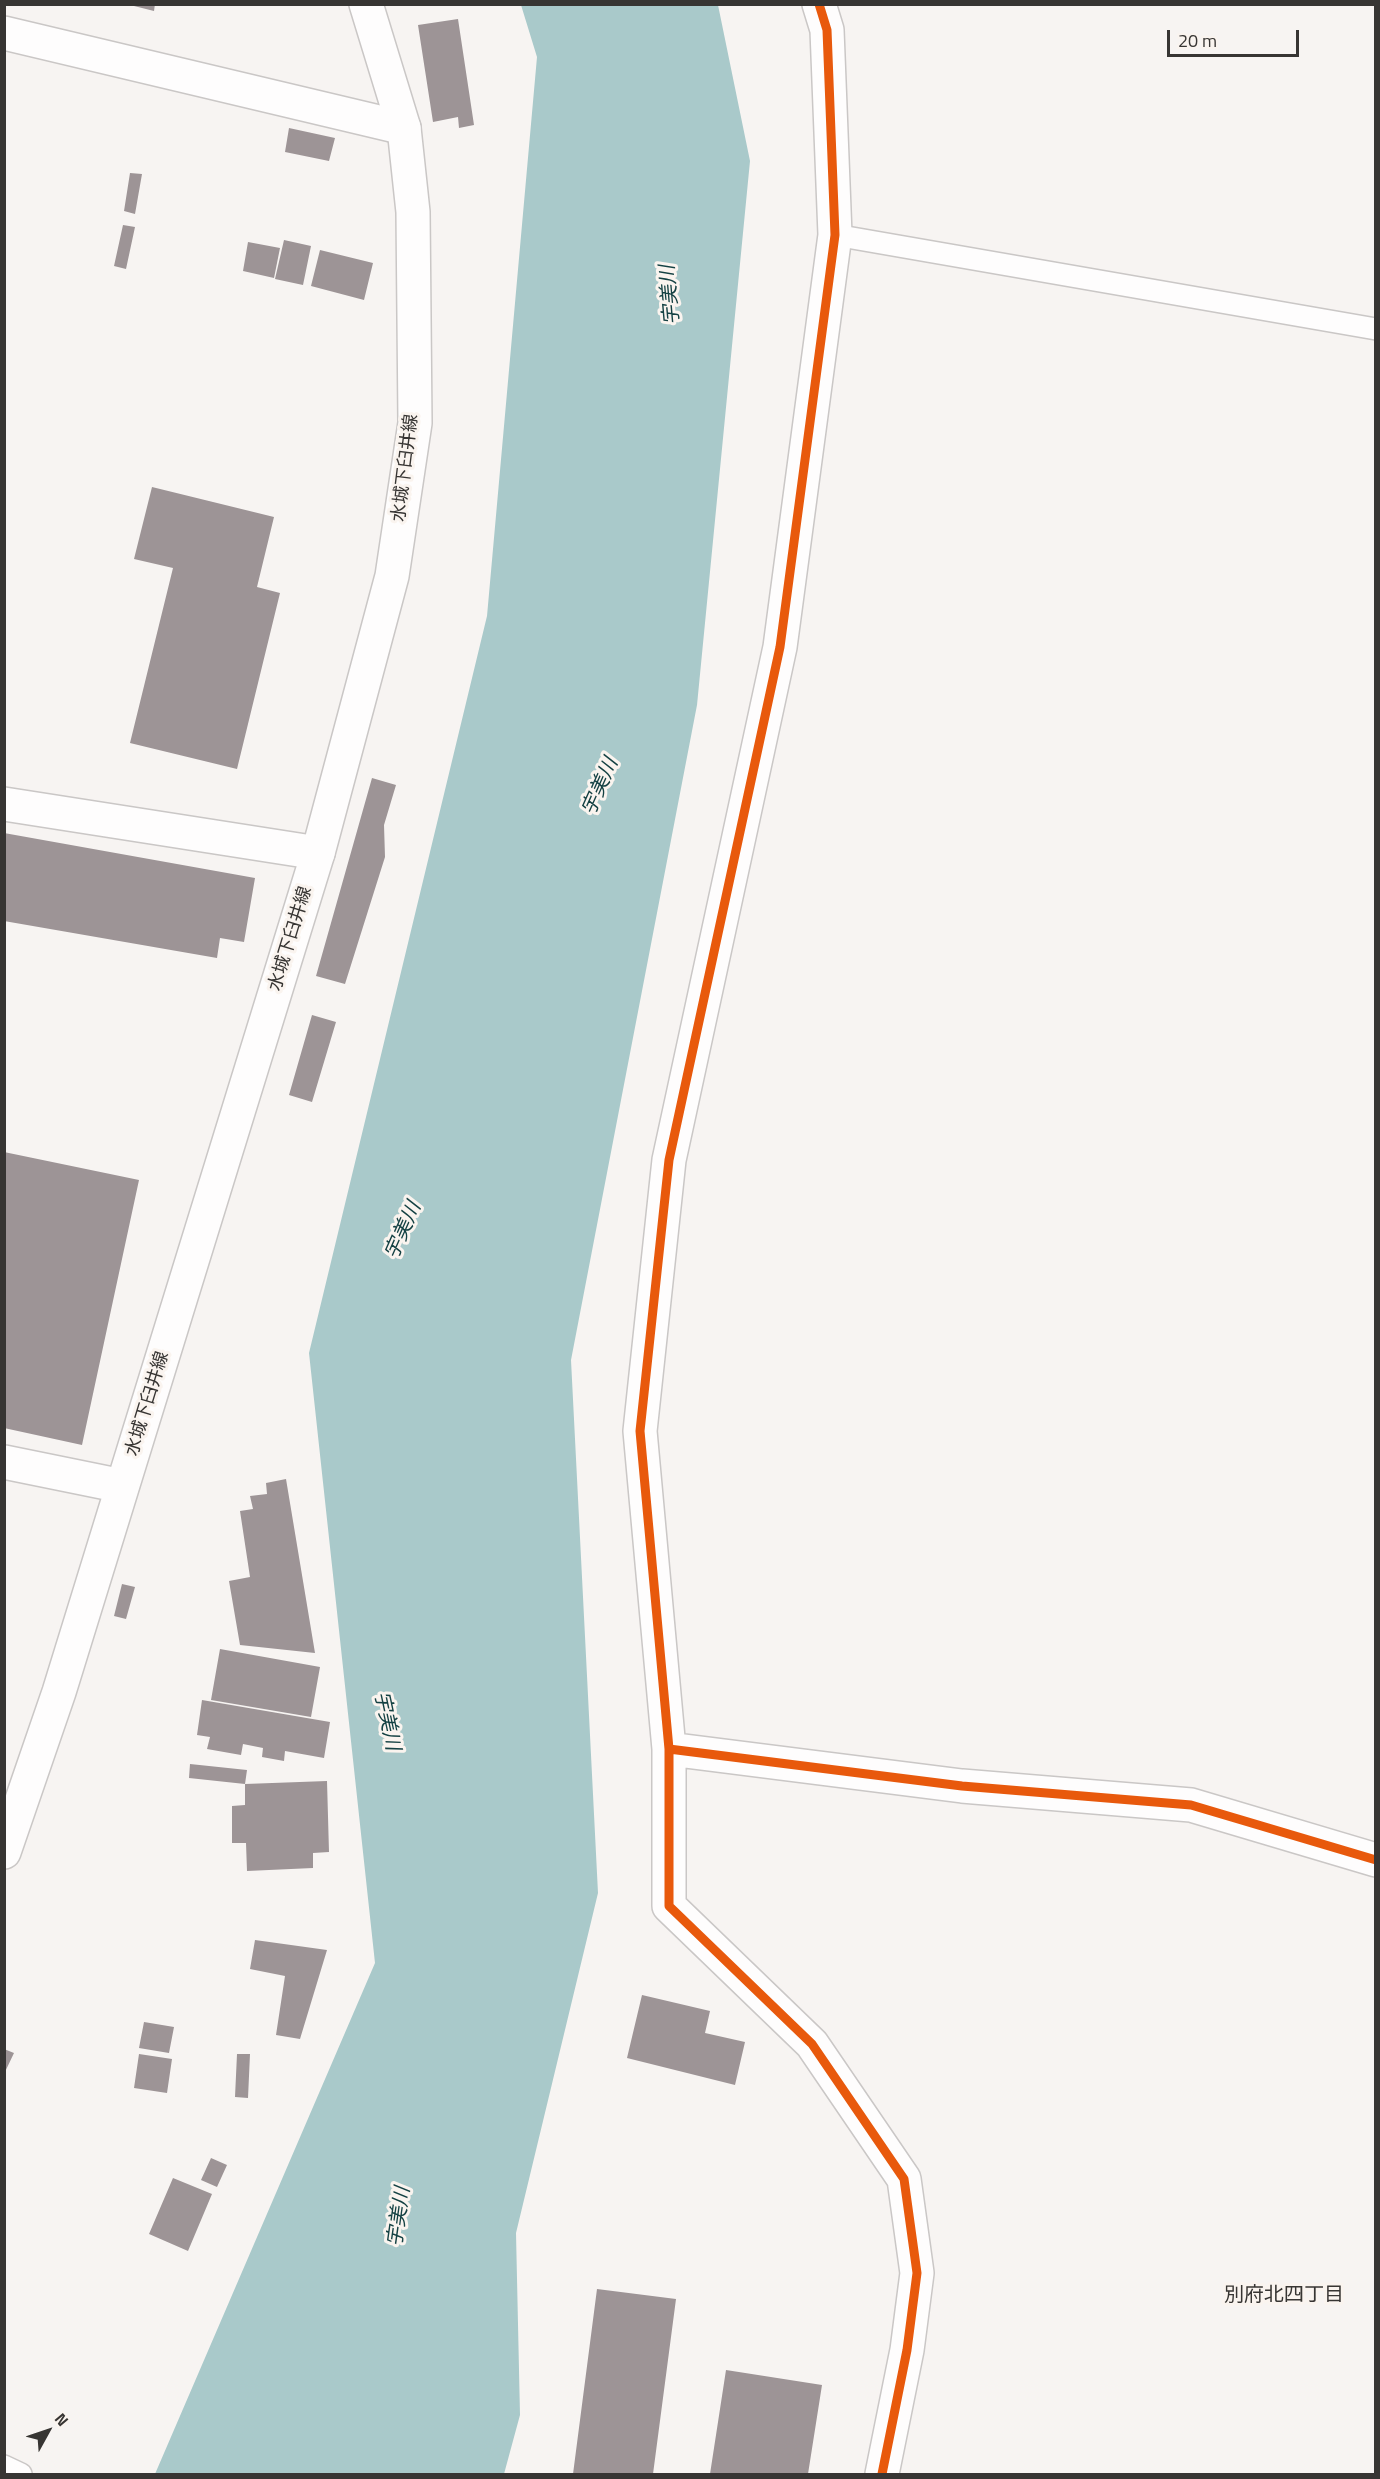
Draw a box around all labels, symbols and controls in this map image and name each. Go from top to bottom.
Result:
scale bar [1170,18,1302,56]
text: 20 m [1178,27,1217,54]
water label: 宇美川 [656,264,686,326]
street label: 水城下臼井線 [389,413,423,523]
water label: 宇美川 [578,755,624,819]
street label: 水城下臼井線 [265,884,317,994]
water label: 宇美川 [381,1199,427,1263]
street label: 水城下臼井線 [122,1349,174,1459]
water label: 宇美川 [368,1689,404,1753]
water label: 宇美川 [384,2186,416,2248]
district label: 別府北四丁目 [1224,2284,1344,2308]
north arrow [18,2401,78,2461]
text: N [49,2407,75,2431]

